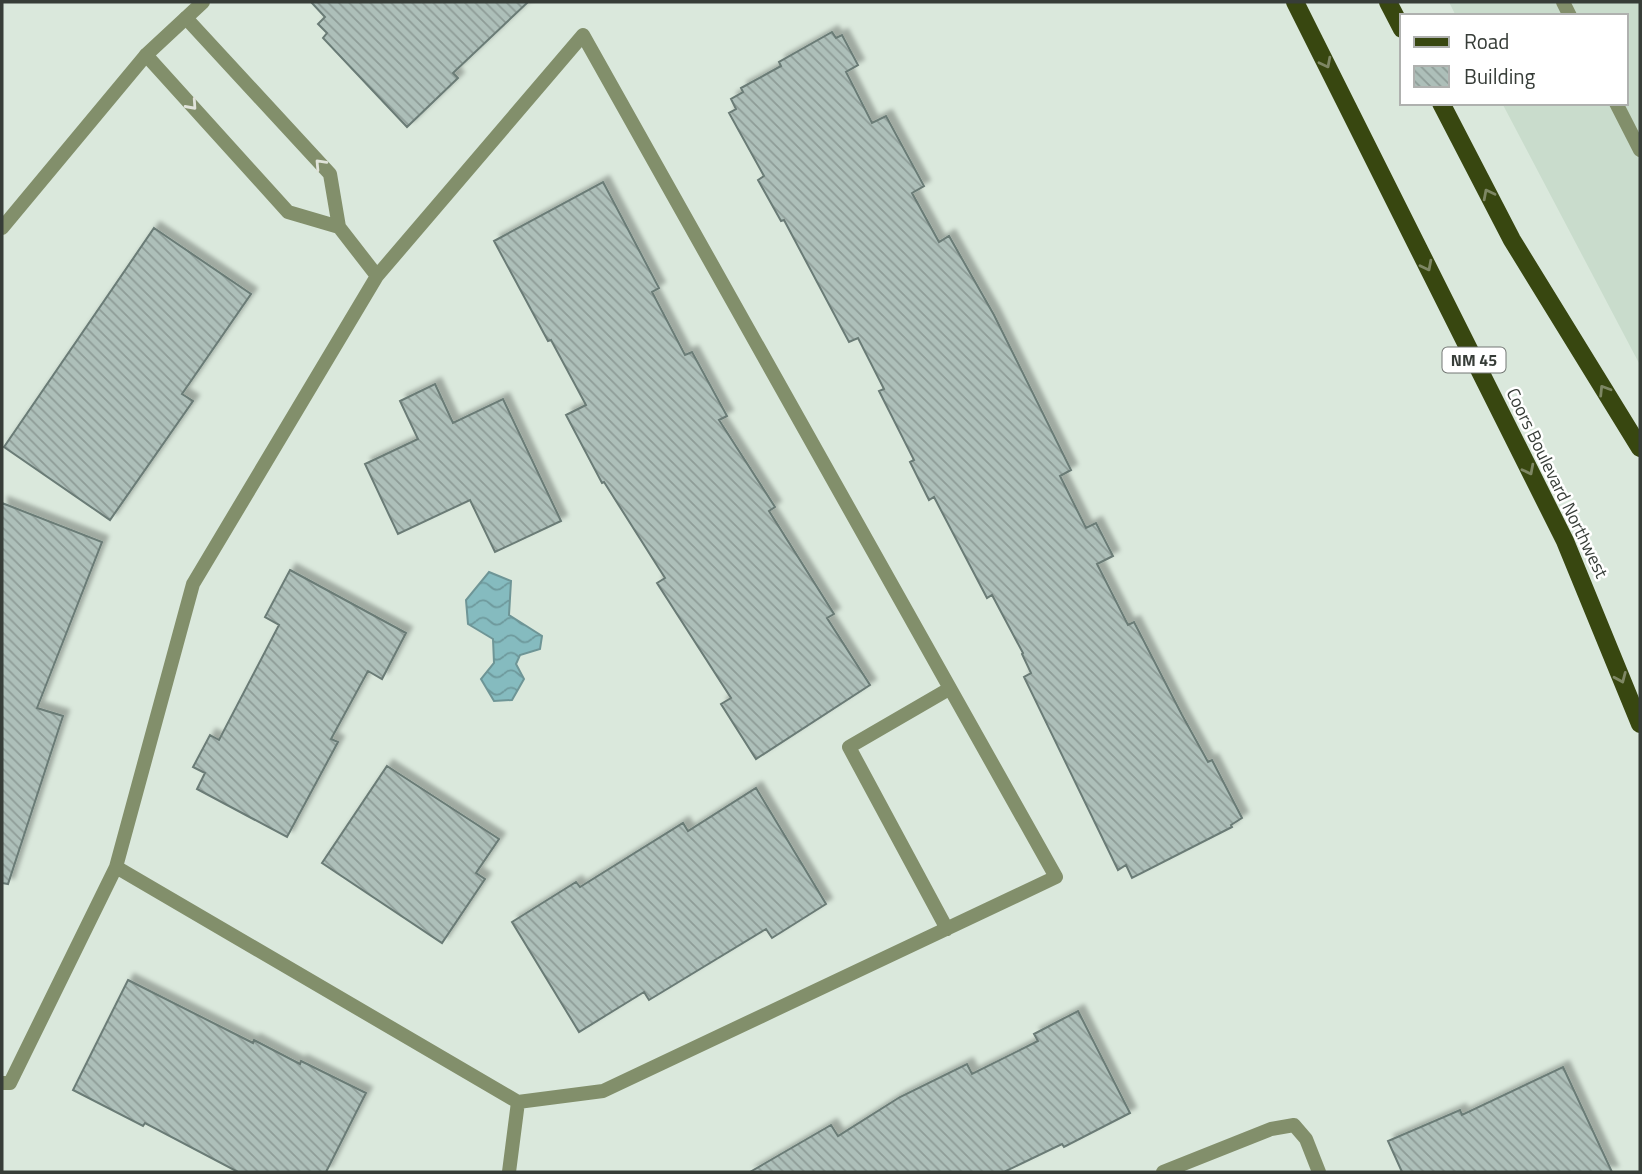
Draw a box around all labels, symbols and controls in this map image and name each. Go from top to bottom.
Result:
legend [1400,14,1628,105]
text: Road [1464,25,1509,57]
one-way arrow [1317,56,1331,68]
text: Building [1464,60,1536,92]
one-way arrow [184,97,196,110]
one-way arrow [316,159,328,172]
one-way arrow [1483,189,1496,201]
one-way arrow [1419,259,1433,271]
road number: NM 45 [1442,348,1506,372]
street label: Coors Boulevard Northwest [1500,383,1616,583]
one-way arrow [1600,384,1613,397]
one-way arrow [1521,463,1535,475]
one-way arrow [1613,670,1627,683]

